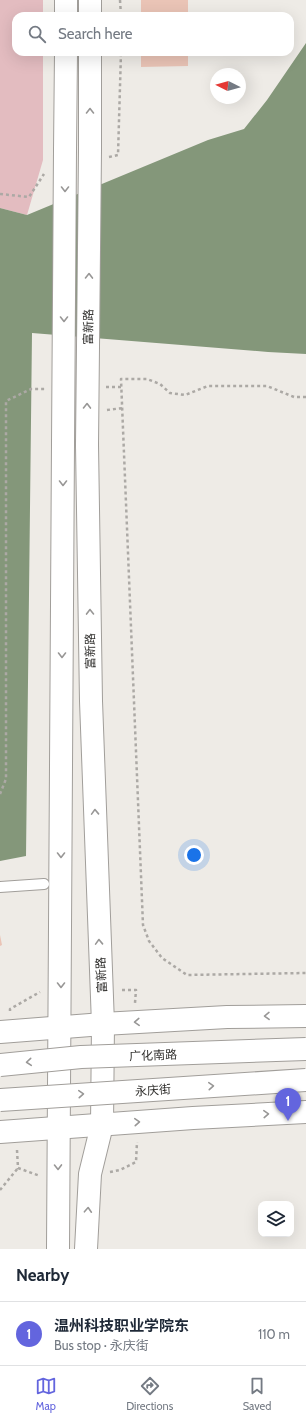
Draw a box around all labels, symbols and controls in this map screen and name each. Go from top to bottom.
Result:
search box [12,12,294,56]
icon: search [26,23,48,45]
text: Search here [58,25,133,43]
north arrow [210,68,246,104]
one-way arrow [86,108,94,114]
one-way arrow [61,186,69,192]
one-way arrow [85,273,93,279]
street label: 富新路 [80,309,96,345]
one-way arrow [60,316,68,322]
one-way arrow [83,403,91,409]
one-way arrow [59,480,67,486]
one-way arrow [86,609,94,615]
street label: 富新路 [82,633,98,669]
one-way arrow [58,652,66,658]
one-way arrow [91,809,99,815]
your location [184,845,204,865]
one-way arrow [57,852,65,858]
one-way arrow [95,939,103,945]
street label: 富新路 [93,957,109,993]
one-way arrow [57,982,65,988]
one-way arrow [264,1012,270,1021]
one-way arrow [134,1018,140,1026]
street label: 广化南路 [129,1047,177,1063]
one-way arrow [26,1057,32,1066]
street label: 永庆街 [135,1081,171,1099]
one-way arrow [207,1081,214,1090]
pin: 1 [275,1088,301,1121]
one-way arrow [78,1090,84,1099]
one-way arrow [263,1109,269,1118]
one-way arrow [134,1118,140,1127]
one-way arrow [54,1164,62,1170]
map controls [258,1201,294,1237]
button: layers [258,1201,294,1237]
one-way arrow [83,1207,92,1213]
text: Nearby [16,1265,69,1285]
text: 温州科技职业学院东 [54,1317,189,1335]
text: 1 [27,1326,31,1342]
text: 110 m [258,1326,290,1342]
text: Bus stop · 永庆街 [54,1337,149,1353]
tab: Map [35,1375,57,1413]
tab: Directions [126,1375,173,1413]
tab: Saved [243,1375,271,1413]

